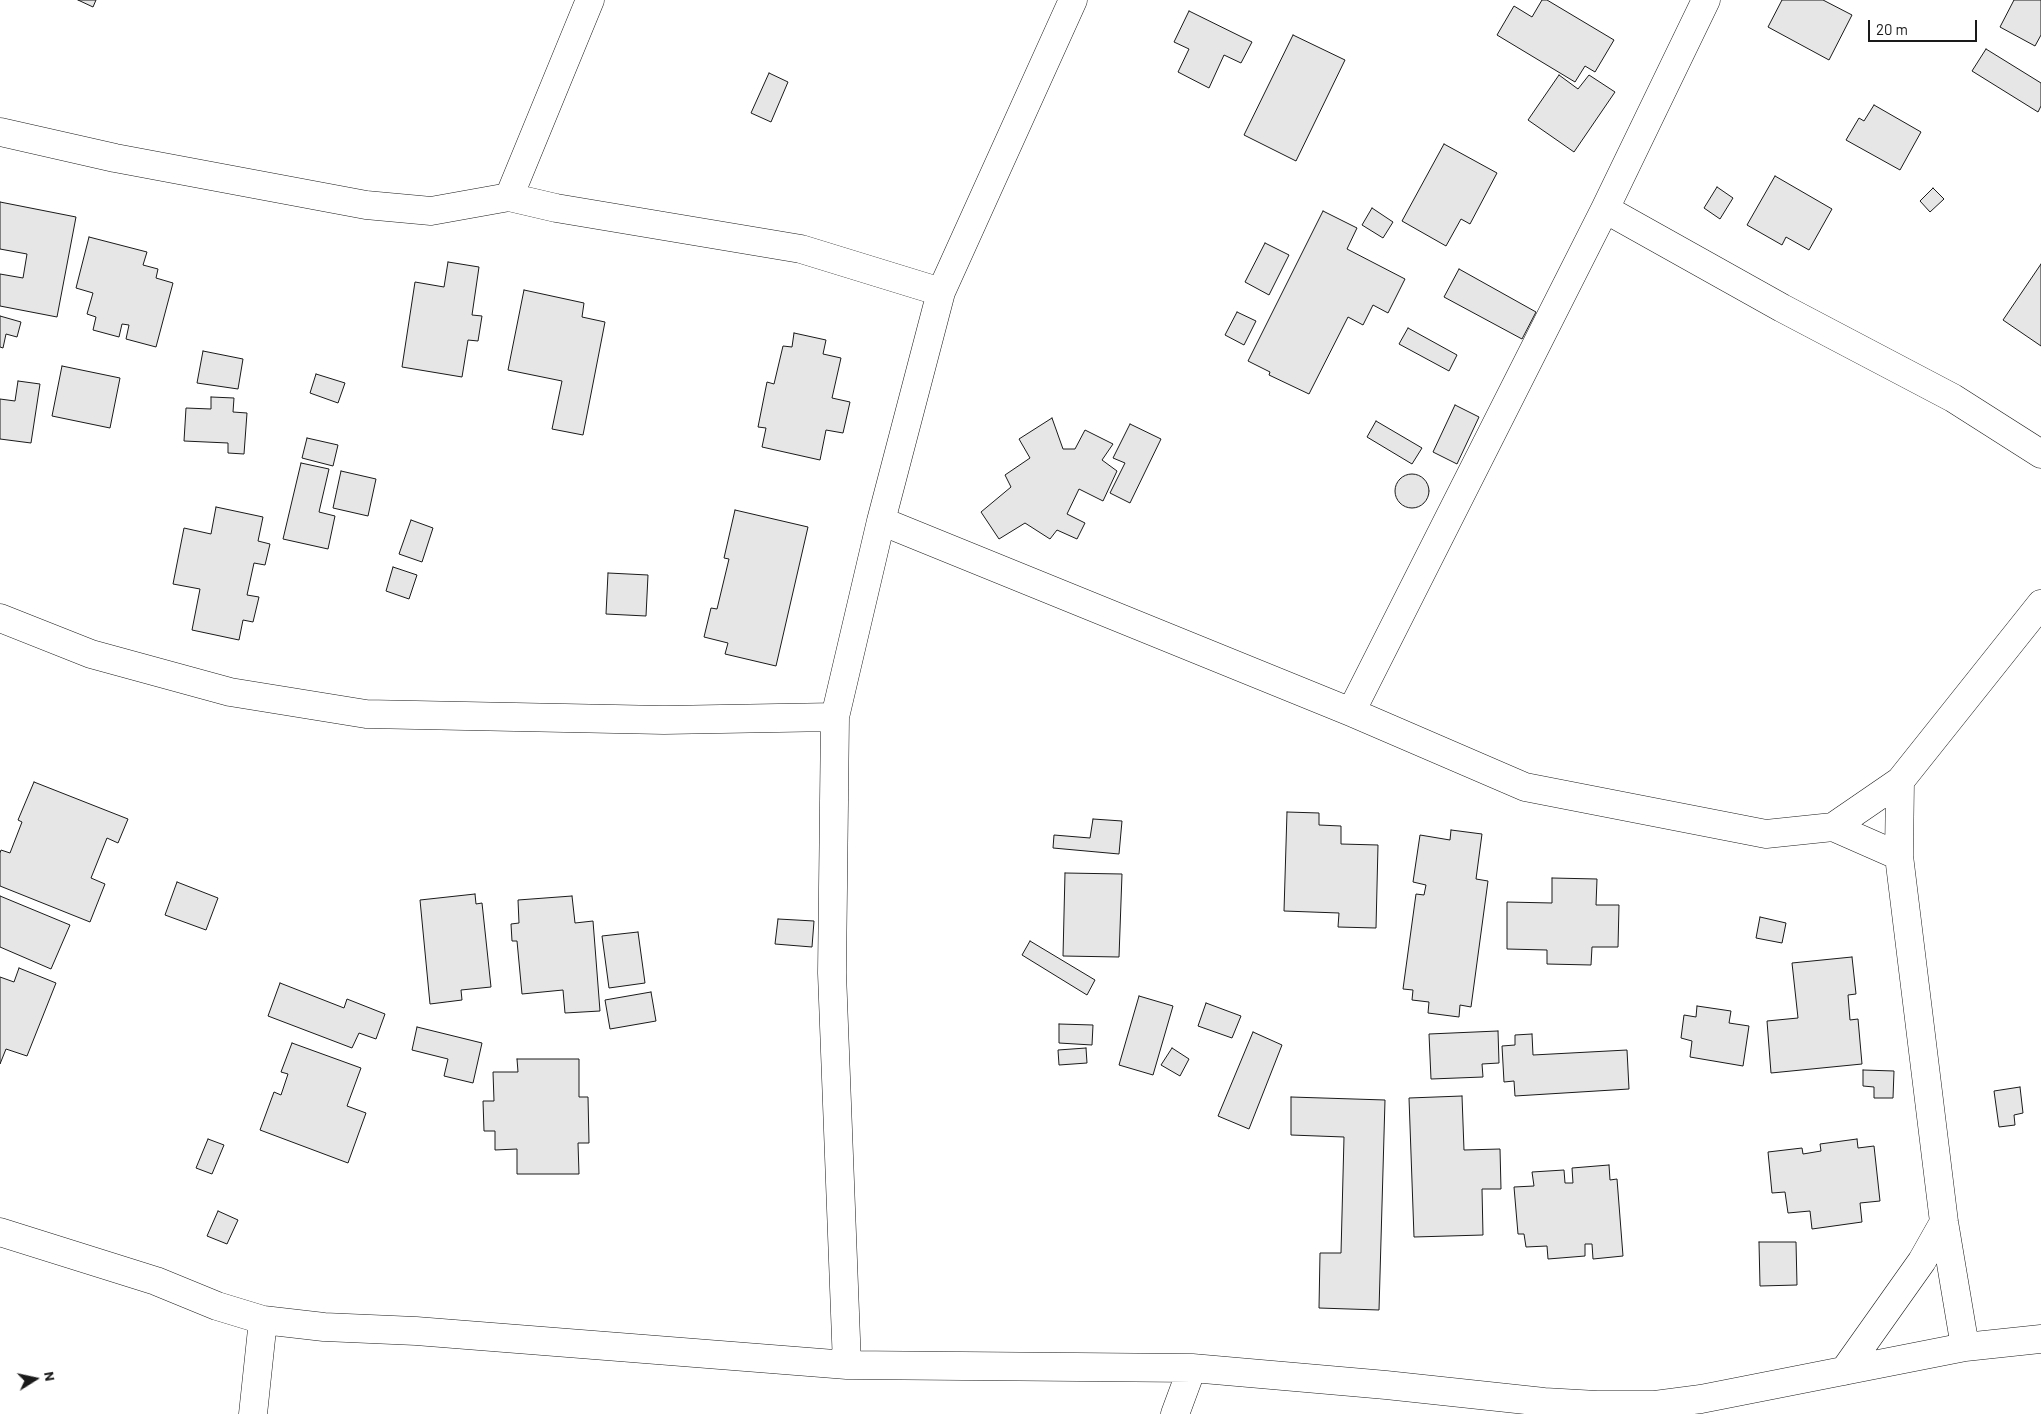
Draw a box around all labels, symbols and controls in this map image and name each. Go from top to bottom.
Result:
scale bar [1871,10,1980,42]
text: 20 m [1876,20,1908,38]
north arrow [10,1354,60,1404]
text: N [41,1370,59,1382]

